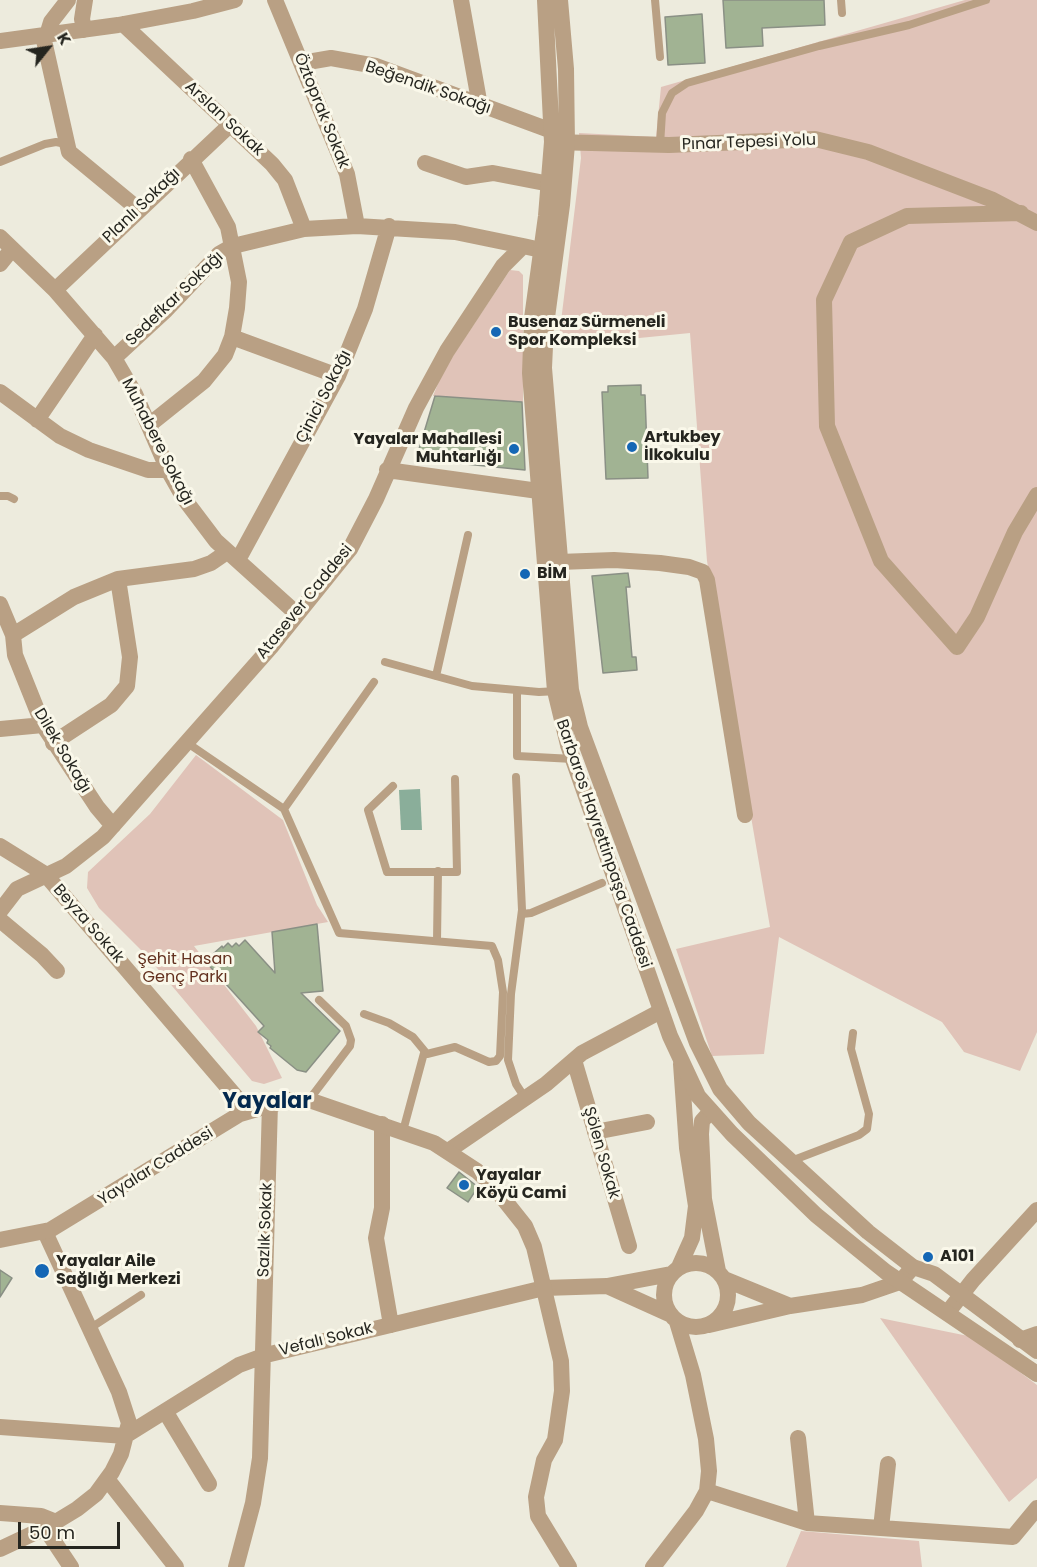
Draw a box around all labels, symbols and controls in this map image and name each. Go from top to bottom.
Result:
north arrow [18,18,78,78]
text: K [51,28,77,49]
street label: Öztoprak Sokak [289,50,353,172]
street label: Beğendik Sokağı [363,58,493,118]
street label: Arslan Sokak [180,77,268,161]
street label: Pınar Tepesi Yolu [682,131,816,155]
street label: Planlı Sokağı [99,164,185,248]
street label: Sedefkar Sokağı [122,248,228,350]
place label: Busenaz Sürmeneli Spor Kompleksi [508,313,665,351]
marker: Busenaz Sürmeneli Spor Kompleksi [489,325,503,339]
street label: Çinici Sokağı [292,347,356,447]
street label: Muhabere Sokağı [117,376,197,508]
place label: Artukbey İlkokulu [644,428,721,466]
place label: Yayalar Mahallesi Muhtarlığı [353,430,502,468]
marker: Artukbey İlkokulu [625,440,639,454]
marker: Yayalar Mahallesi Muhtarlığı [507,442,521,456]
street label: Atasever Caddesi [253,541,357,663]
place label: BİM [537,564,567,584]
marker: BİM [518,567,532,581]
street label: Dilek Sokağı [29,705,95,797]
street label: Barbaros Hayrettinpaşa Caddesi [551,717,655,971]
street label: Beyza Sokak [49,881,127,967]
park label: Şehit Hasan Genç Parkı [138,950,232,988]
district label: Yayalar [222,1089,312,1115]
street label: Şölen Sokak [579,1105,623,1201]
street label: Yayalar Caddesi [95,1124,217,1210]
place label: Yayalar Köyü Cami [476,1166,566,1204]
marker: Yayalar Köyü Cami [457,1178,471,1192]
street label: Sazlık Sokak [255,1182,277,1278]
place label: A101 [940,1247,974,1267]
marker: A101 [921,1250,935,1264]
place label: Yayalar Aile Sağlığı Merkezi [56,1252,181,1290]
marker: Yayalar Aile Sağlığı Merkezi [33,1262,51,1280]
street label: Vefalı Sokak [277,1319,375,1361]
scale bar [21,1510,123,1548]
text: 50 m [29,1520,75,1545]

